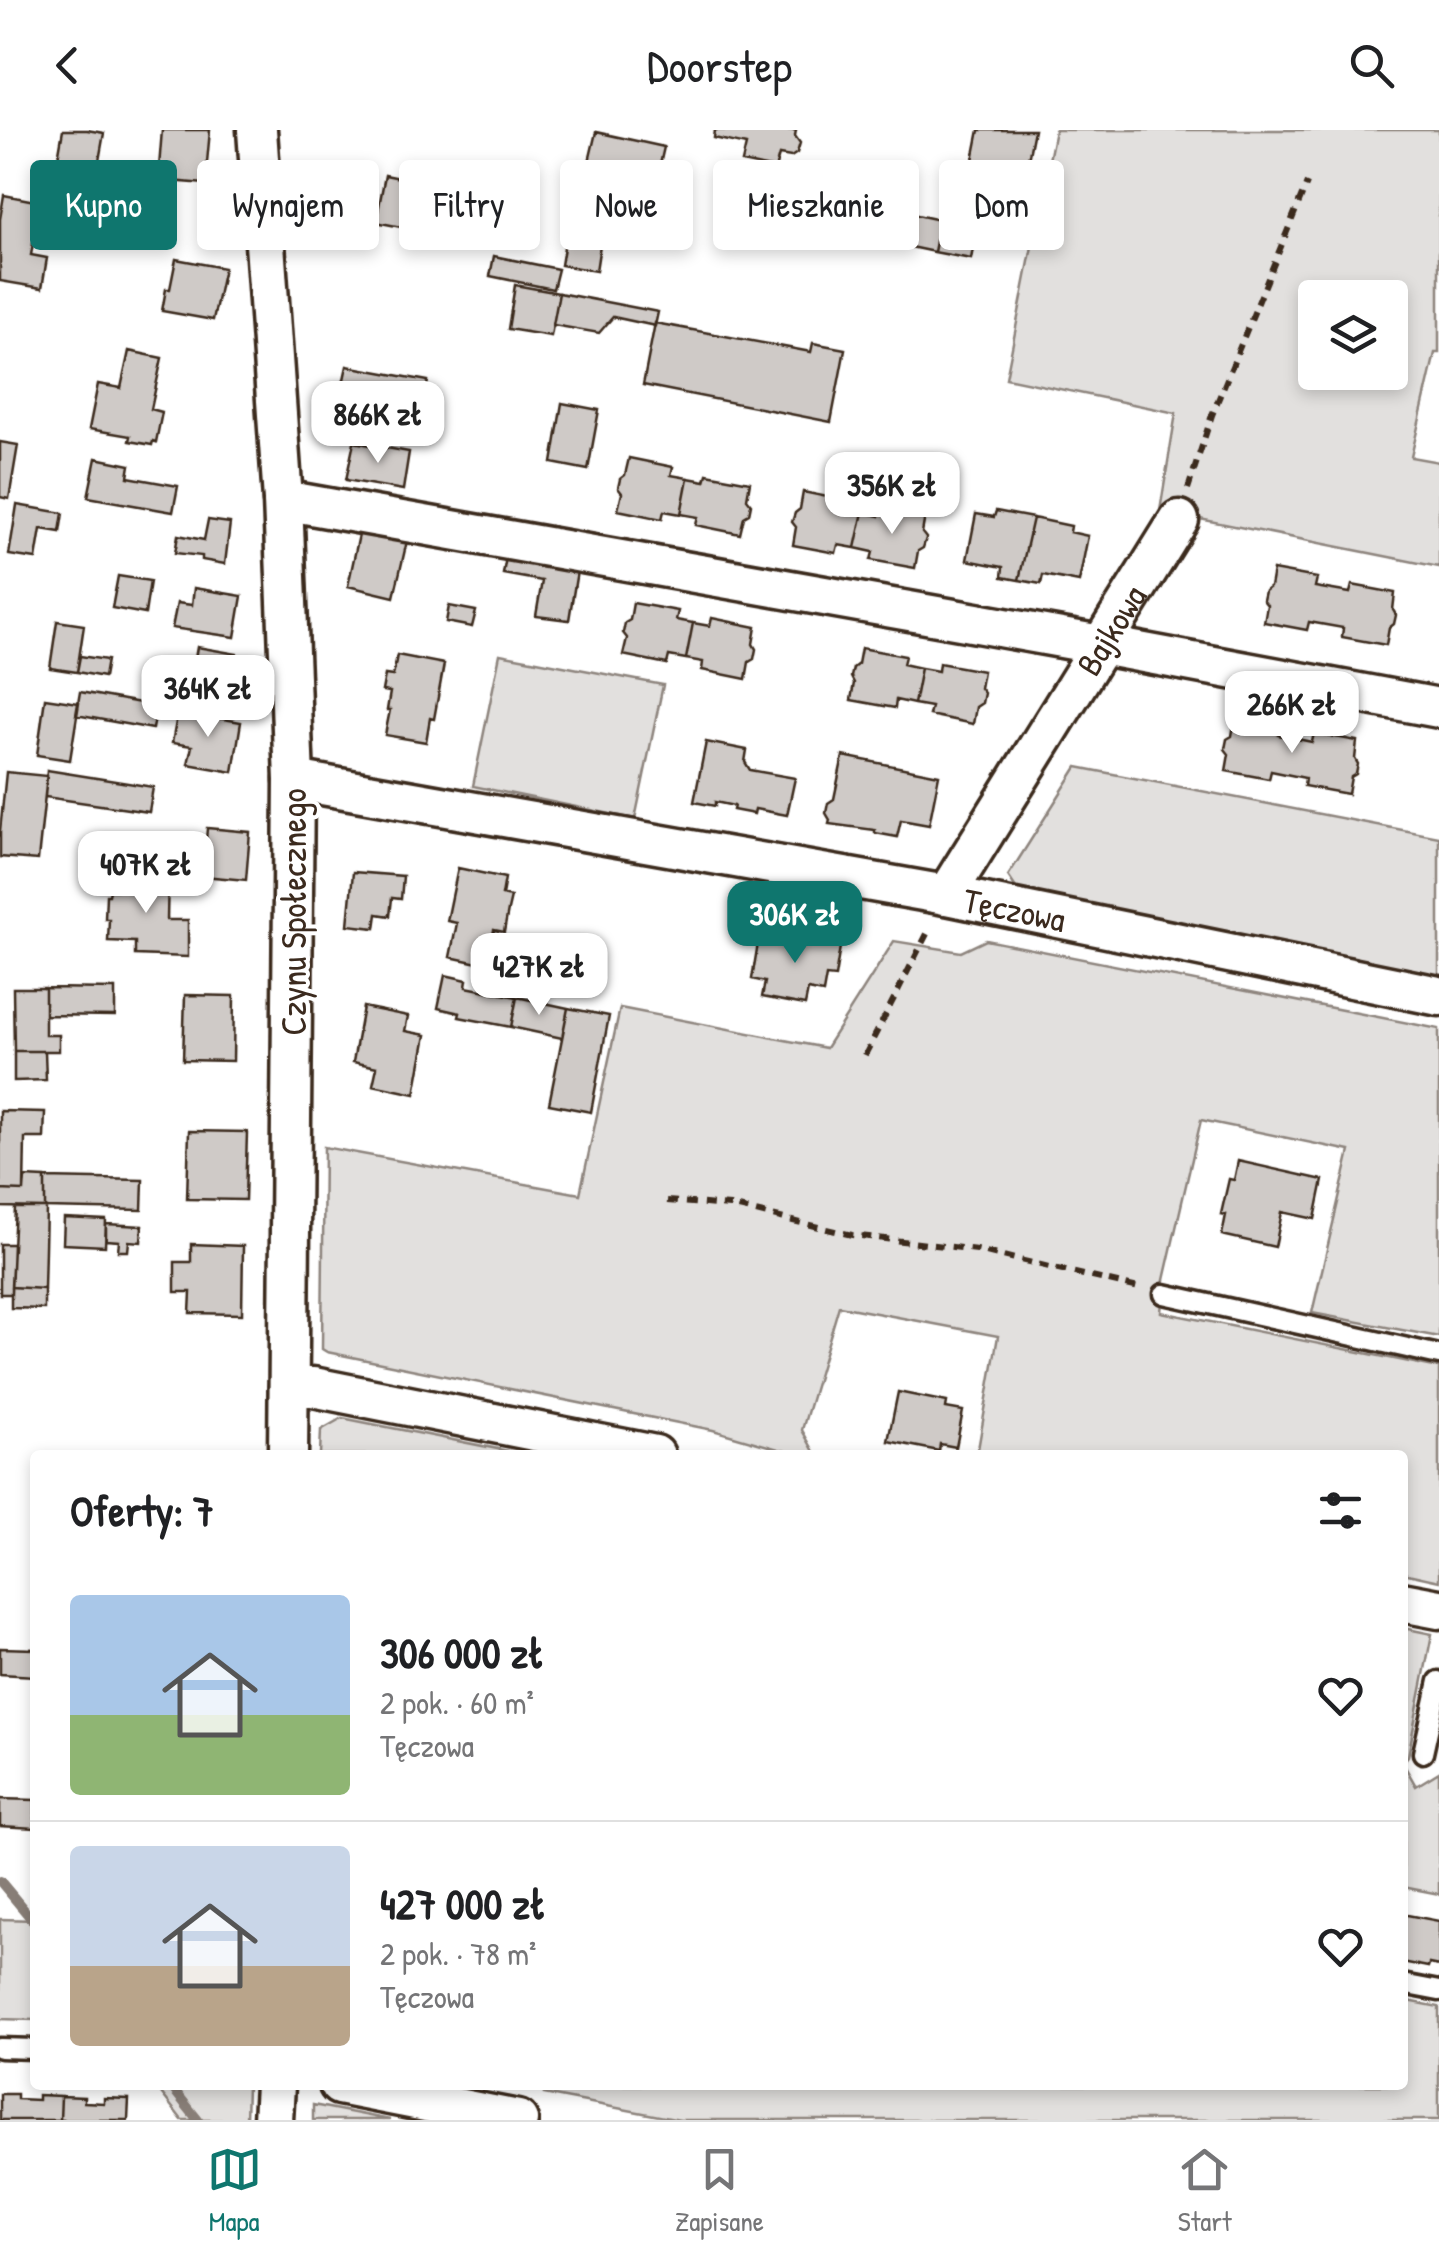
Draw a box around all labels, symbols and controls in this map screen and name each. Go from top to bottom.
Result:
text: Doorstep [647,35,792,96]
icon: back [40,38,95,93]
icon: search [1344,38,1399,93]
chip: Kupno [30,160,177,250]
chip: Wynajem [197,160,379,250]
chip: Filtry [399,160,540,250]
chip: Nowe [560,160,693,250]
chip: Mieszkanie [713,160,919,250]
chip: Dom [939,160,1064,250]
map controls [1298,280,1408,390]
button: layers [1298,280,1408,390]
pin: 866K zł [286,381,470,466]
text: 866K zł [333,392,423,435]
pin: 356K zł [800,452,984,537]
text: 356K zł [847,463,937,506]
street label: Bajkowa [1065,576,1157,684]
pin: 364K zł [116,655,300,740]
text: 364K zł [163,666,253,709]
pin: 266K zł [1200,671,1384,756]
text: 266K zł [1247,682,1337,725]
street label: Czynu Społecznego [270,788,317,1036]
pin: 407K zł [54,831,238,916]
text: 407K zł [100,842,192,885]
street label: Tęczowa [959,876,1070,942]
pin: 306K zł [703,881,887,966]
text: 306K zł [749,892,841,935]
pin: 427K zł [447,933,631,1018]
text: 427K zł [493,944,585,987]
text: Oferty: 7 [70,1482,214,1539]
icon: filters [1313,1483,1368,1538]
text: 306 000 zł [380,1624,544,1681]
icon: home [150,1635,270,1755]
icon: heart [1313,1668,1368,1723]
text: 2 pok. · 60 m² [380,1681,534,1724]
text: Tęczowa [380,1724,474,1767]
text: 427 000 zł [380,1875,546,1932]
icon: home [150,1886,270,2006]
icon: heart [1313,1919,1368,1974]
text: 2 pok. · 78 m² [380,1932,536,1975]
text: Tęczowa [380,1975,474,2018]
tab: Mapa [207,2142,262,2240]
tab: Zapisane [675,2142,764,2240]
tab: Start [1177,2142,1232,2240]

